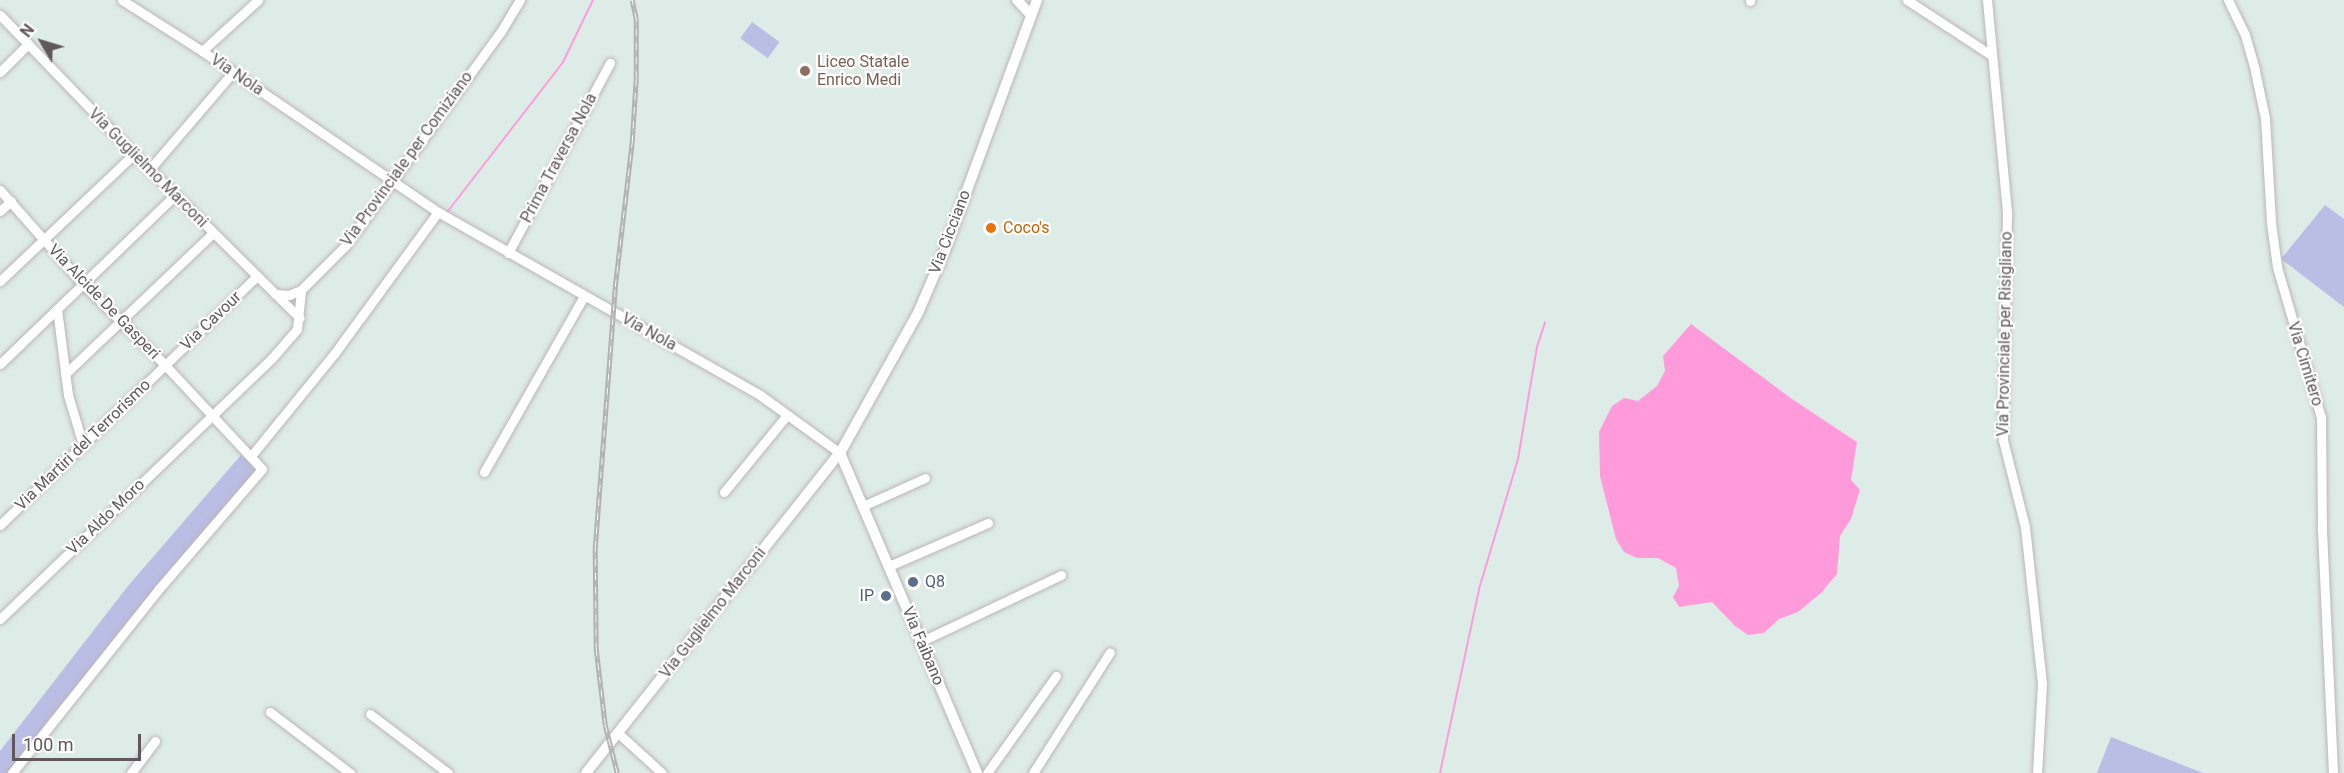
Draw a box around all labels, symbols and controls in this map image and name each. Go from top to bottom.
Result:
north arrow [12,12,72,72]
text: N [16,20,38,41]
street label: Via Nola [207,50,267,100]
place label: Liceo Statale Enrico Medi [817,52,909,90]
marker: Liceo Statale Enrico Medi [798,64,812,78]
street label: Via Provinciale per Comiziano [337,68,477,250]
street label: Prima Traversa Nola [517,90,601,226]
street label: Via Guglielmo Marconi [84,104,212,232]
street label: Via Cicciano [925,187,975,277]
place label: Coco's [1003,218,1049,238]
marker: Coco's [984,221,998,235]
street label: Via Provinciale per Risigliano [1994,231,2016,437]
street label: Via Alcide De Gasperi [44,241,164,363]
street label: Via Cavour [177,287,245,355]
street label: Via Nola [618,309,680,355]
street label: Via Cimitero [2283,320,2327,408]
street label: Via Martiri del Terrorismo [11,375,155,515]
street label: Via Aldo Moro [63,475,149,559]
street label: Via Guglielmo Marconi [656,544,770,682]
place label: Q8 [925,572,945,592]
marker: Q8 [906,575,920,589]
place label: IP [860,586,874,606]
marker: IP [879,589,893,603]
street label: Via Faibano [898,604,948,688]
scale bar [15,722,144,760]
text: 100 m [23,734,74,755]

